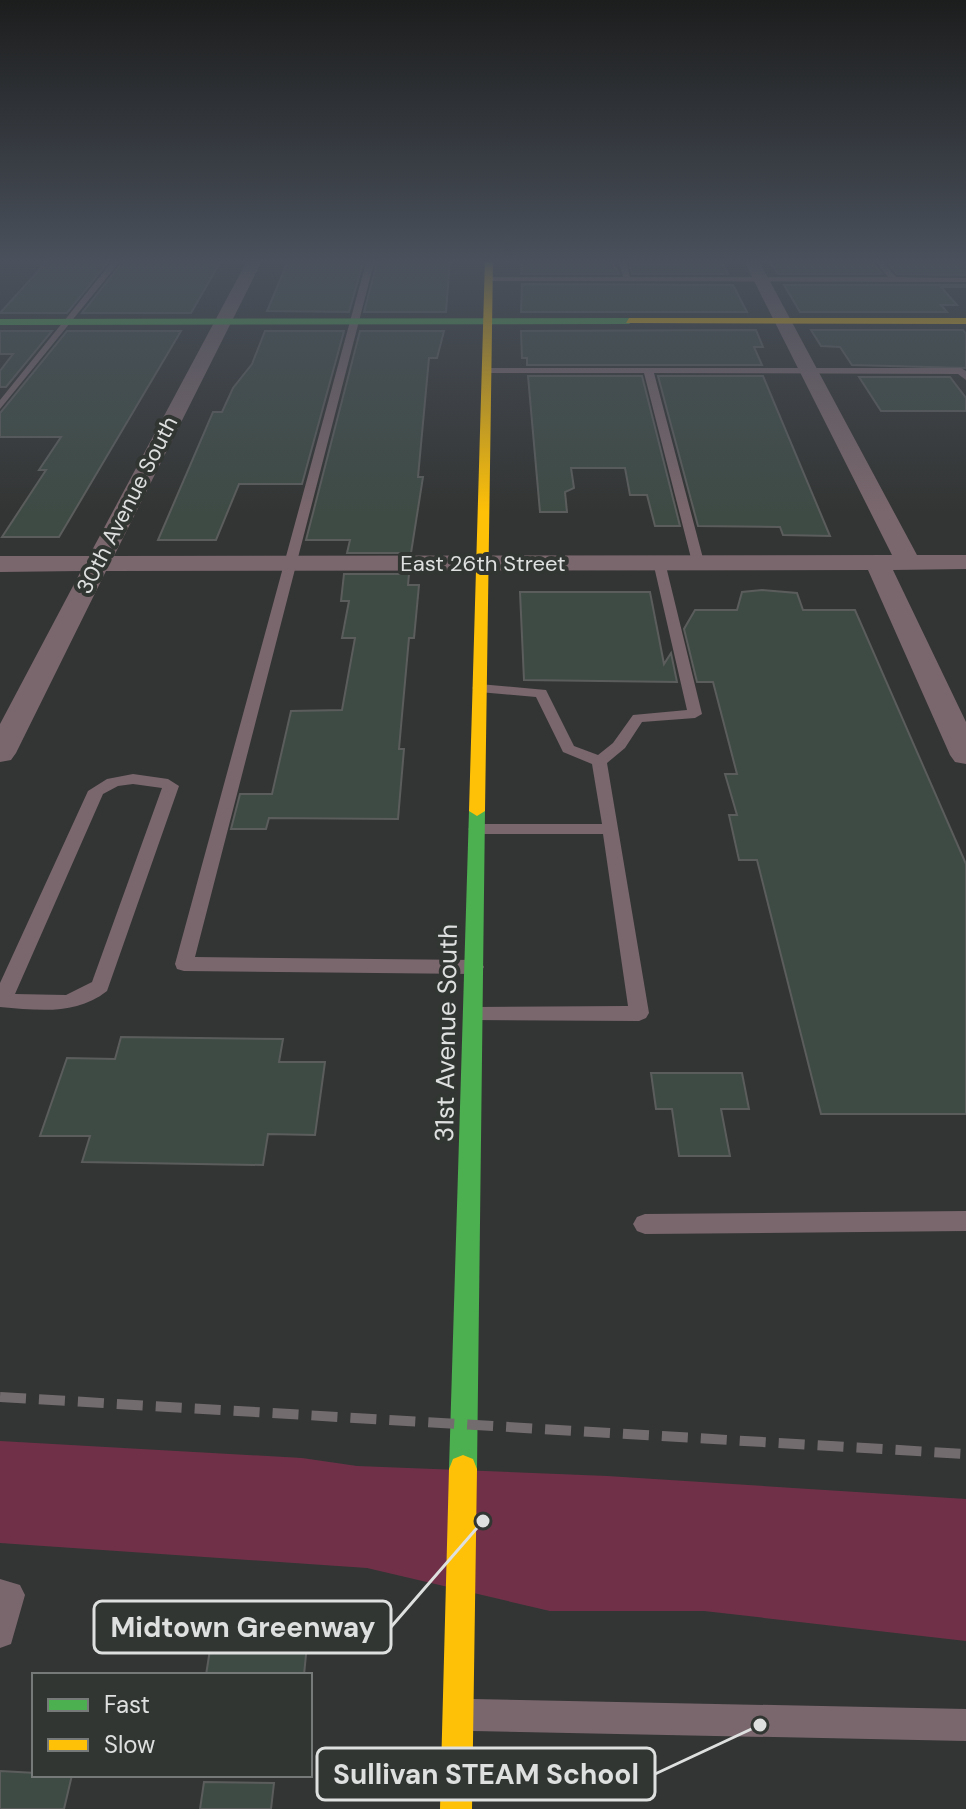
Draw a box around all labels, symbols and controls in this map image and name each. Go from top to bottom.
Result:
street label: 30th Avenue South [70,411,184,599]
street label: East 26th Street [400,549,566,578]
street label: 31st Avenue South [427,924,465,1142]
callout: Midtown Greenway [94,1601,391,1653]
text: Midtown Greenway [110,1609,376,1646]
legend [32,1673,312,1777]
text: Fast [104,1689,150,1720]
text: Slow [104,1729,155,1760]
callout: Sullivan STEAM School [317,1748,655,1800]
text: Sullivan STEAM School [333,1756,639,1793]

